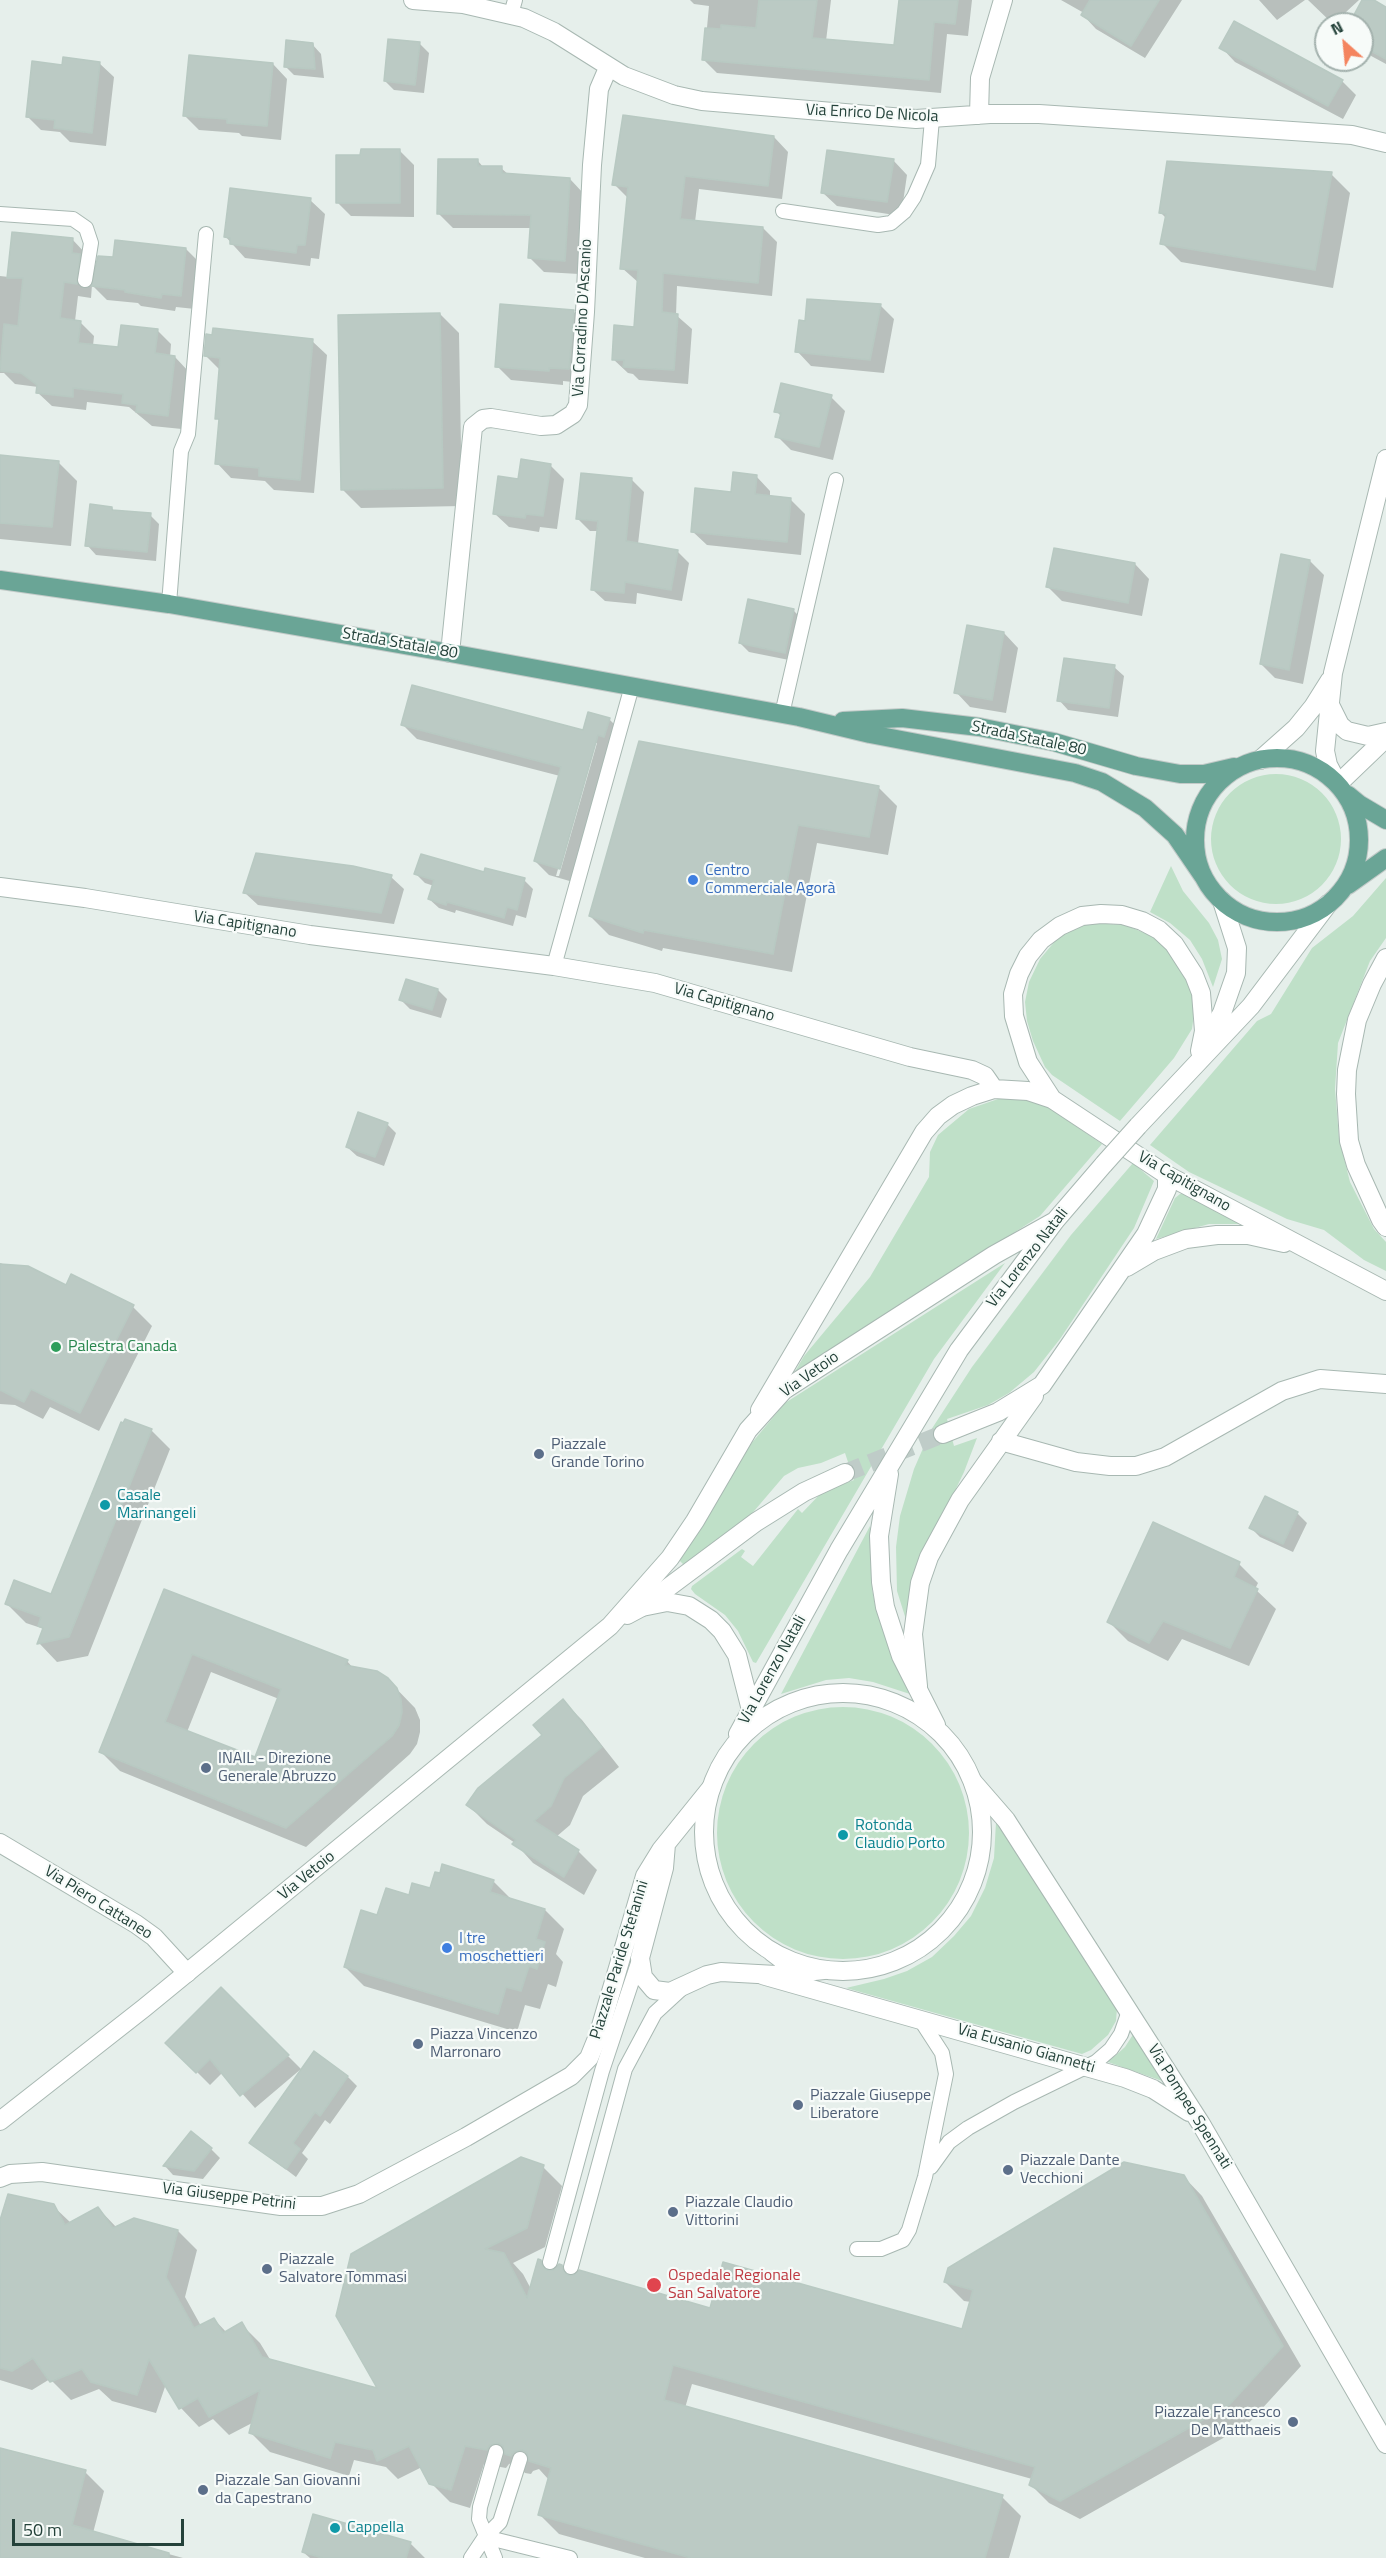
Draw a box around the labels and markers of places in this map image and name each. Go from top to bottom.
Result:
place label: Centro Commerciale Agorà [705,861,836,899]
marker: Centro Commerciale Agorà [686,873,700,887]
place label: Palestra Canada [68,1337,177,1357]
marker: Palestra Canada [49,1340,63,1354]
place label: Piazzale Grande Torino [551,1435,645,1473]
marker: Piazzale Grande Torino [532,1447,546,1461]
place label: Casale Marinangeli [117,1486,196,1524]
marker: Casale Marinangeli [98,1498,112,1512]
place label: INAIL - Direzione Generale Abruzzo [218,1749,336,1787]
marker: INAIL - Direzione Generale Abruzzo [199,1761,213,1775]
place label: Rotonda Claudio Porto [855,1816,945,1854]
marker: Rotonda Claudio Porto [836,1828,850,1842]
place label: I tre moschettieri [459,1929,544,1967]
marker: I tre moschettieri [440,1941,454,1955]
place label: Piazza Vincenzo Marronaro [430,2025,538,2063]
marker: Piazza Vincenzo Marronaro [411,2037,425,2051]
place label: Piazzale Giuseppe Liberatore [810,2086,931,2124]
marker: Piazzale Giuseppe Liberatore [791,2098,805,2112]
place label: Piazzale Dante Vecchioni [1020,2151,1119,2189]
marker: Piazzale Dante Vecchioni [1001,2163,1015,2177]
place label: Piazzale Claudio Vittorini [685,2193,793,2231]
marker: Piazzale Claudio Vittorini [666,2205,680,2219]
place label: Piazzale Salvatore Tommasi [279,2250,407,2288]
marker: Piazzale Salvatore Tommasi [260,2262,274,2276]
place label: Ospedale Regionale San Salvatore [668,2266,801,2304]
marker: Ospedale Regionale San Salvatore [645,2276,663,2294]
place label: Piazzale Francesco De Matthaeis [1154,2403,1281,2441]
marker: Piazzale Francesco De Matthaeis [1286,2415,1300,2429]
place label: Piazzale San Giovanni da Capestrano [215,2471,361,2509]
marker: Piazzale San Giovanni da Capestrano [196,2483,210,2497]
place label: Cappella [347,2518,404,2538]
marker: Cappella [328,2521,342,2535]

